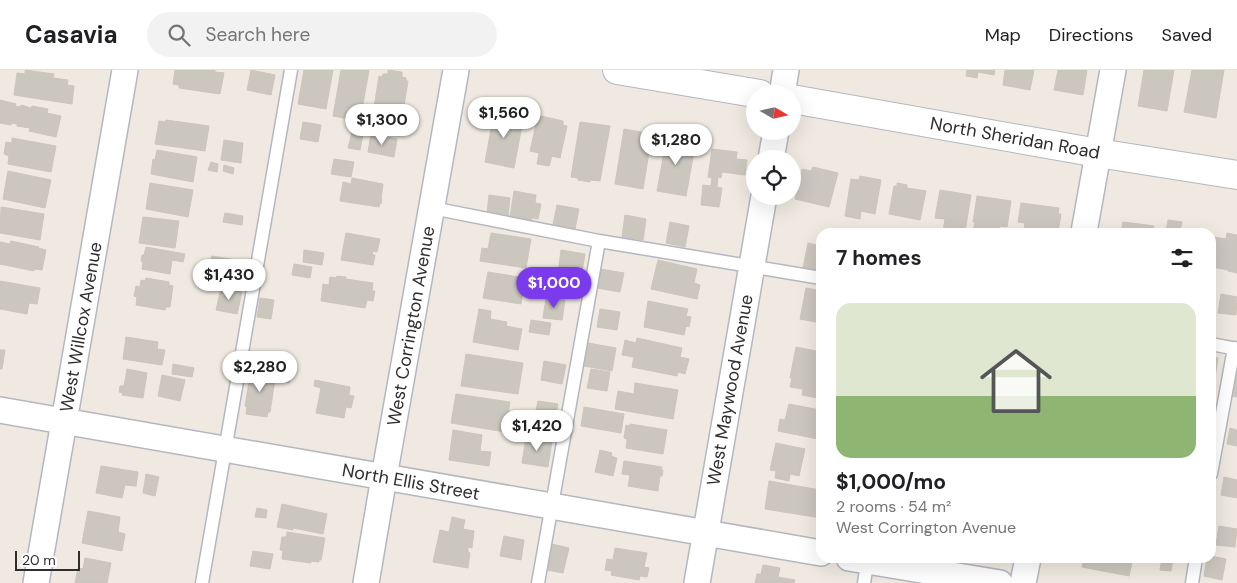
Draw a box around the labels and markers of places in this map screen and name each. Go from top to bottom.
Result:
pin: $1,560 [463,97,545,139]
pin: $1,300 [341,104,423,146]
pin: $1,280 [635,124,717,166]
pin: $1,430 [188,258,270,301]
pin: $1,000 [513,266,595,309]
pin: $2,280 [219,350,301,393]
pin: $1,420 [496,410,578,452]

